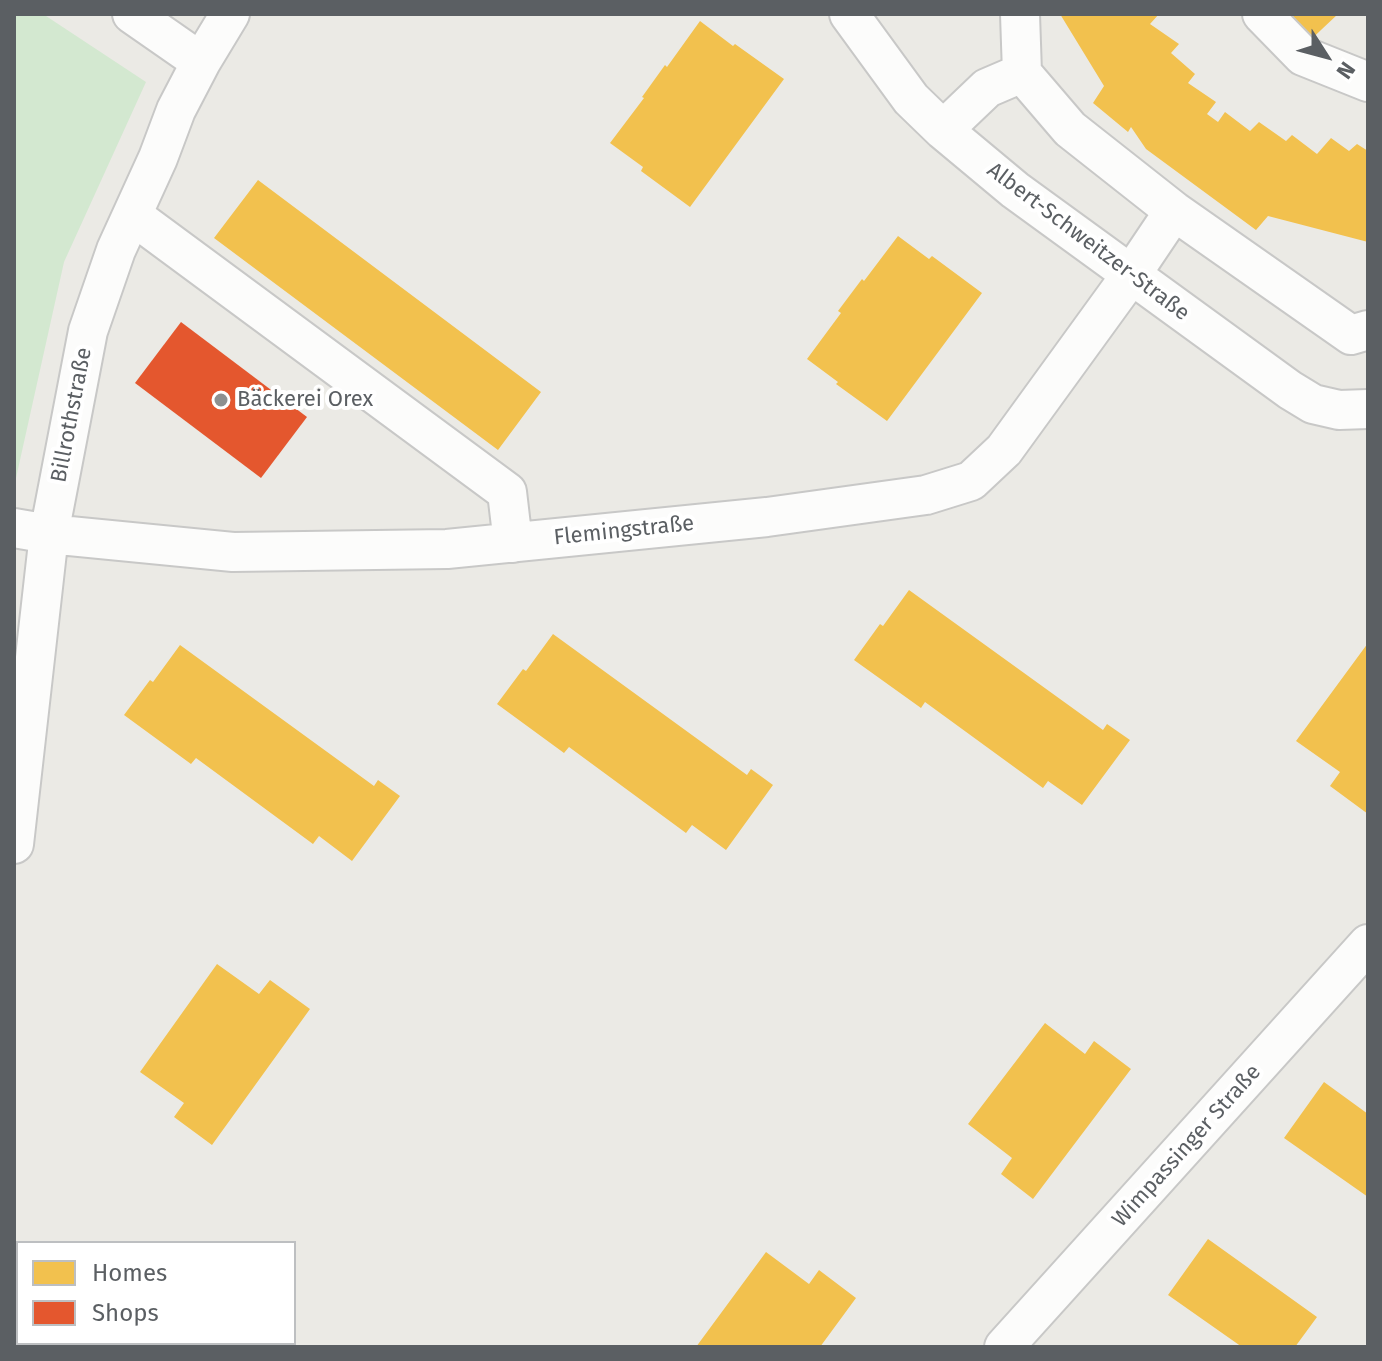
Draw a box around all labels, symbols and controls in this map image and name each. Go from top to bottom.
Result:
north arrow [1286,16,1366,96]
text: N [1331,57,1361,84]
street label: Albert-Schweitzer-Straße [981,157,1195,327]
street label: Billrothstraße [46,345,98,485]
place label: Bäckerei Orex [237,387,373,413]
marker: Bäckerei Orex [212,391,230,409]
street label: Flemingstraße [552,510,696,552]
street label: Wimpassinger Straße [1107,1059,1267,1233]
legend [16,1241,296,1345]
text: Homes [92,1259,167,1287]
text: Shops [92,1299,159,1327]

